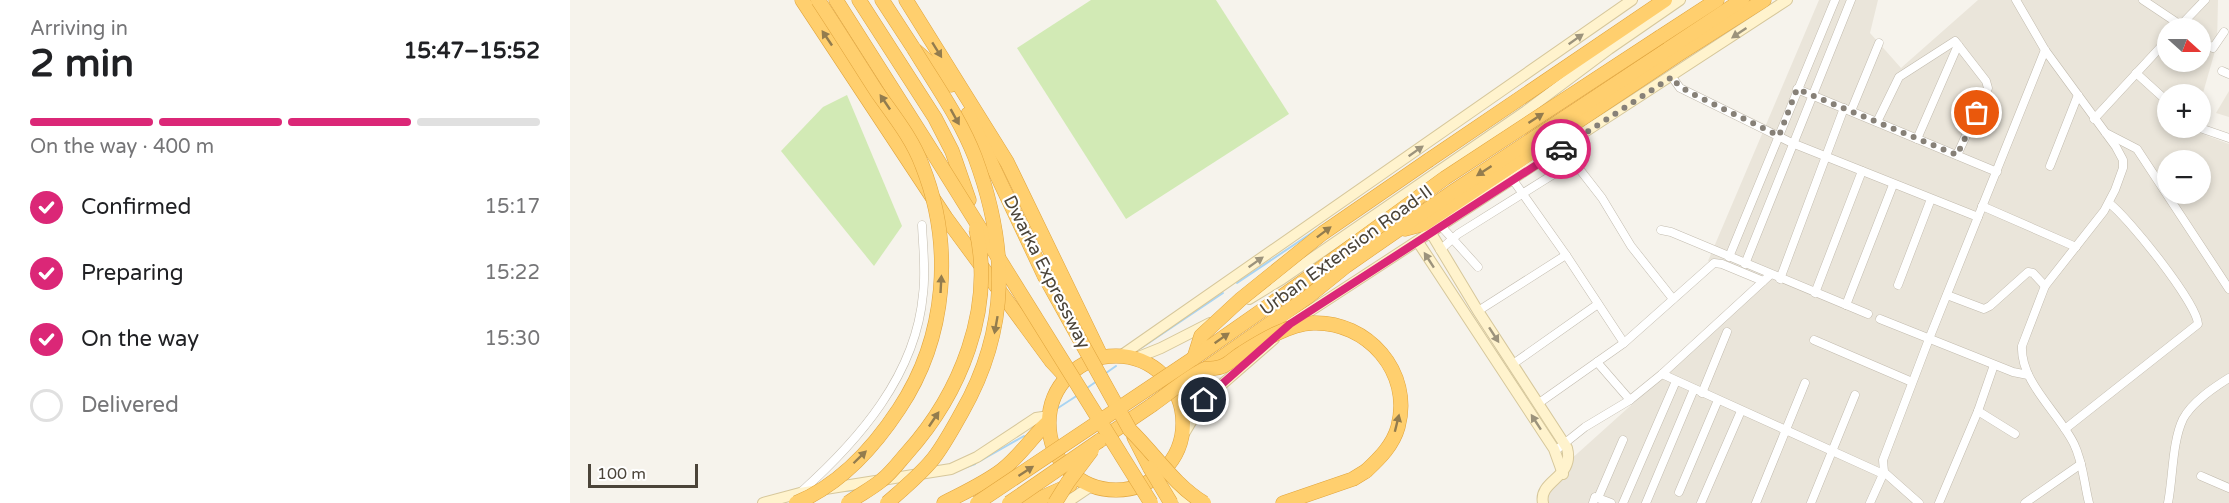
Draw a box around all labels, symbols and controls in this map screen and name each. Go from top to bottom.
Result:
text: Arriving in [30,17,128,41]
north arrow [2157,18,2211,72]
map controls [2157,18,2211,204]
one-way arrow [1730,27,1747,38]
one-way arrow [821,30,833,46]
one-way arrow [1568,33,1584,45]
text: 15:47–15:52 [403,38,540,64]
text: 2 min [30,40,134,87]
one-way arrow [932,41,943,58]
button: + [2157,84,2211,138]
pin [1951,87,2002,138]
one-way arrow [879,94,890,111]
icon: bag [1960,96,1993,129]
one-way arrow [950,109,960,126]
one-way arrow [1528,112,1544,124]
courier [1531,119,1591,179]
icon: car [1545,133,1578,166]
text: On the way · 400 m [30,135,214,159]
one-way arrow [1408,145,1424,157]
button: − [2157,150,2211,204]
one-way arrow [1476,165,1492,176]
street label: Urban Extension Road-II [1255,180,1437,320]
icon: check [30,191,63,224]
street label: Dwarka Expressway [999,192,1095,353]
text: Confirmed [81,194,191,220]
text: 15:17 [485,195,540,219]
one-way arrow [1316,226,1332,238]
one-way arrow [1423,252,1434,268]
icon: check [30,257,63,290]
one-way arrow [1248,257,1264,268]
text: Preparing [81,260,184,286]
text: 15:22 [485,261,540,285]
one-way arrow [937,274,946,293]
one-way arrow [991,316,1000,335]
icon: check [30,323,63,356]
text: On the way [81,326,199,352]
one-way arrow [1488,326,1499,343]
text: 15:30 [485,327,540,351]
one-way arrow [1213,332,1229,344]
pin [1178,374,1229,425]
icon: home [1187,383,1220,416]
text: Delivered [81,392,179,418]
one-way arrow [928,410,939,427]
one-way arrow [1393,414,1403,432]
one-way arrow [1531,414,1542,430]
one-way arrow [853,450,867,464]
scale bar [588,461,698,488]
text: 100 m [597,464,646,484]
one-way arrow [1017,465,1033,477]

